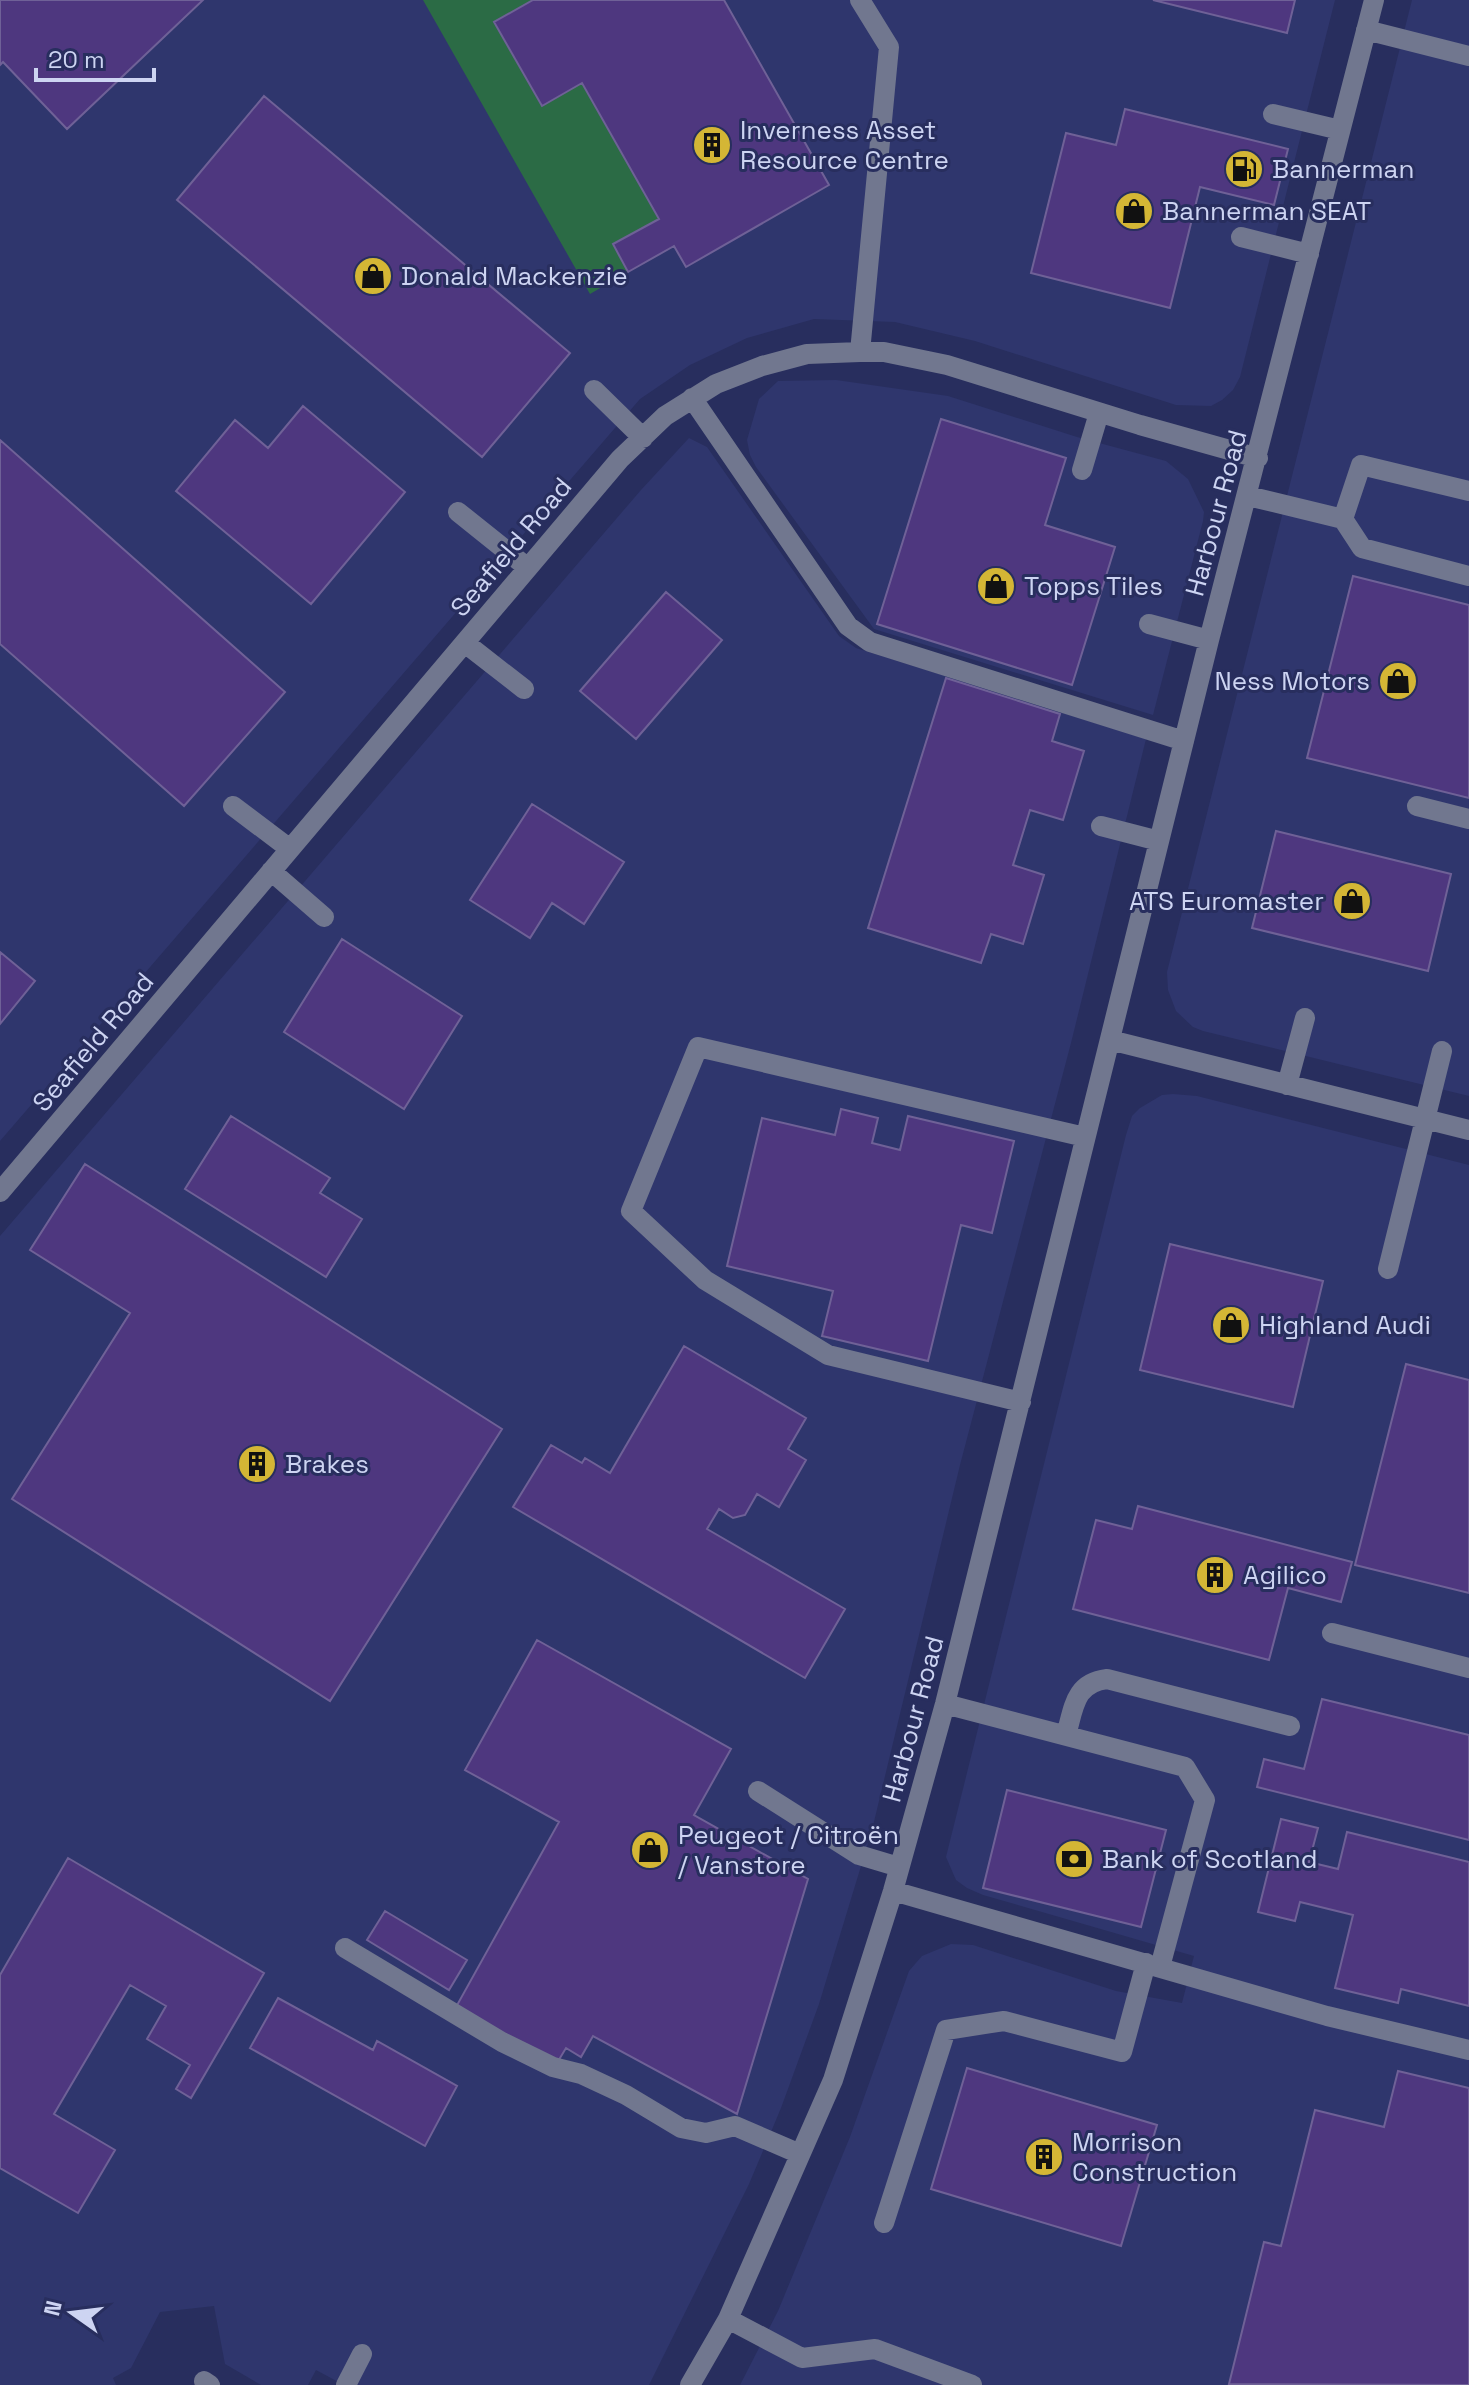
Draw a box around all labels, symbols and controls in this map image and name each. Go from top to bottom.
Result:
scale bar [36,32,154,82]
text: 20 m [48,44,105,75]
place label: Inverness Asset Resource Centre [740,113,949,177]
building icon: Inverness Asset Resource Centre [691,124,733,166]
fuel station icon: Bannerman [1223,148,1265,190]
place label: Bannerman [1272,152,1414,186]
shop icon: Bannerman SEAT [1113,190,1155,232]
place label: Bannerman SEAT [1162,194,1371,228]
shop icon: Donald Mackenzie [352,255,394,297]
place label: Donald Mackenzie [401,259,628,293]
street label: Harbour Road [1177,426,1255,600]
street label: Seafield Road [443,470,579,624]
shop icon: Topps Tiles [975,565,1017,607]
place label: Topps Tiles [1024,569,1163,603]
shop icon: Ness Motors [1377,660,1419,702]
place label: Ness Motors [1214,664,1370,698]
shop icon: ATS Euromaster [1331,880,1373,922]
place label: ATS Euromaster [1129,884,1324,918]
street label: Seafield Road [25,965,161,1119]
shop icon: Highland Audi [1210,1304,1252,1346]
place label: Highland Audi [1259,1308,1431,1342]
building icon: Brakes [236,1443,278,1485]
place label: Brakes [285,1447,369,1481]
building icon: Agilico [1194,1554,1236,1596]
place label: Agilico [1243,1558,1327,1592]
street label: Harbour Road [874,1632,952,1806]
place label: Peugeot / Citroën / Vanstore [678,1818,899,1882]
shop icon: Peugeot / Citroën / Vanstore [629,1829,671,1871]
bank icon: Bank of Scotland [1053,1838,1095,1880]
place label: Bank of Scotland [1102,1842,1317,1876]
place label: Morrison Construction [1072,2125,1237,2189]
building icon: Morrison Construction [1023,2136,1065,2178]
north arrow [32,2273,112,2353]
text: N [37,2298,68,2319]

